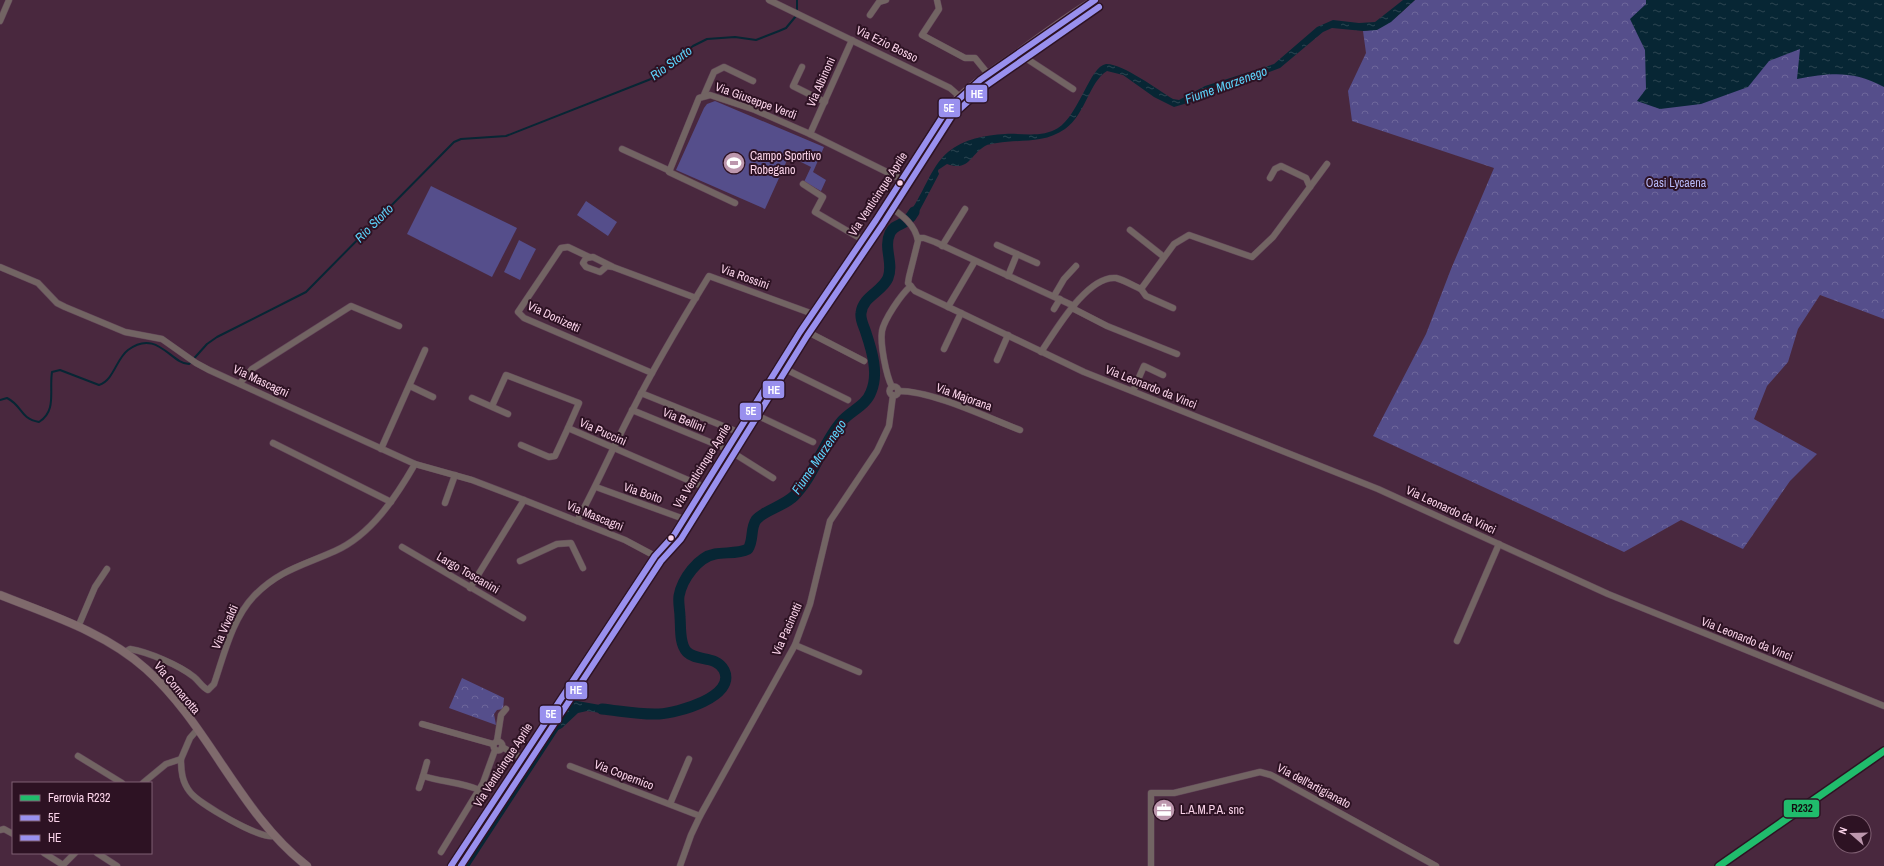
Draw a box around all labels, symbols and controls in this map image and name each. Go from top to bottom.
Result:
street label: Via Ezio Bosso [853,22,921,66]
water label: Rio Storto [647,42,695,84]
street label: Via Albinoni [803,55,839,109]
water label: Fiume Marzenego [1182,62,1270,108]
street label: Via Giuseppe Verdi [713,79,799,123]
line badge: HE [965,84,988,103]
text: HE [971,87,983,101]
line badge: 5E [938,98,961,118]
text: 5E [943,101,955,115]
place label: Campo Sportivo Robegano [750,148,821,178]
street label: Via Venticinque Aprile [845,149,911,239]
sports icon: Campo Sportivo Robegano [721,150,747,176]
park label: Oasi Lycaena [1646,175,1707,191]
unlabelled marker [895,178,905,188]
water label: Rio Storto [351,200,397,246]
street label: Via Rossini [718,261,772,293]
street label: Via Donizetti [525,298,583,336]
street label: Via Mascagni [230,361,292,401]
street label: Via Leonardo da Vinci [1103,361,1199,413]
line badge: HE [762,380,785,399]
street label: Via Majorana [934,380,995,415]
text: HE [768,383,780,397]
line badge: 5E [739,402,762,421]
street label: Via Bellini [660,404,708,436]
text: 5E [745,404,757,418]
street label: Via Puccini [577,414,629,450]
water label: Fiume Marzenego [788,416,850,498]
street label: Via Venticinque Aprile [669,421,735,511]
street label: Via Boito [621,479,665,507]
street label: Via Leonardo da Vinci [1403,482,1499,538]
street label: Via Mascagni [564,497,626,535]
unlabelled marker [666,533,676,543]
street label: Largo Toscanini [434,549,502,597]
street label: Via Pacinotti [768,600,806,658]
street label: Via Vivaldi [208,602,242,652]
street label: Via Leonardo da Vinci [1699,613,1795,665]
street label: Via Cornarotta [150,658,204,718]
line badge: HE [565,681,588,700]
text: HE [570,683,582,697]
line badge: 5E [539,705,562,724]
text: 5E [545,707,557,721]
street label: Via Venticinque Aprile [470,720,536,810]
street label: Via Copernico [592,756,656,794]
street label: Via dell'artigianato [1274,760,1354,812]
legend [12,782,152,854]
text: Ferrovia R232 [48,790,110,806]
office icon: L.A.M.P.A. snc [1151,797,1177,823]
line badge: R232 [1783,799,1820,818]
text: R232 [1791,801,1813,815]
place label: L.A.M.P.A. snc [1180,802,1244,818]
text: 5E [48,810,60,826]
north arrow [1832,814,1872,854]
text: N [1835,825,1850,836]
text: HE [48,830,62,846]

